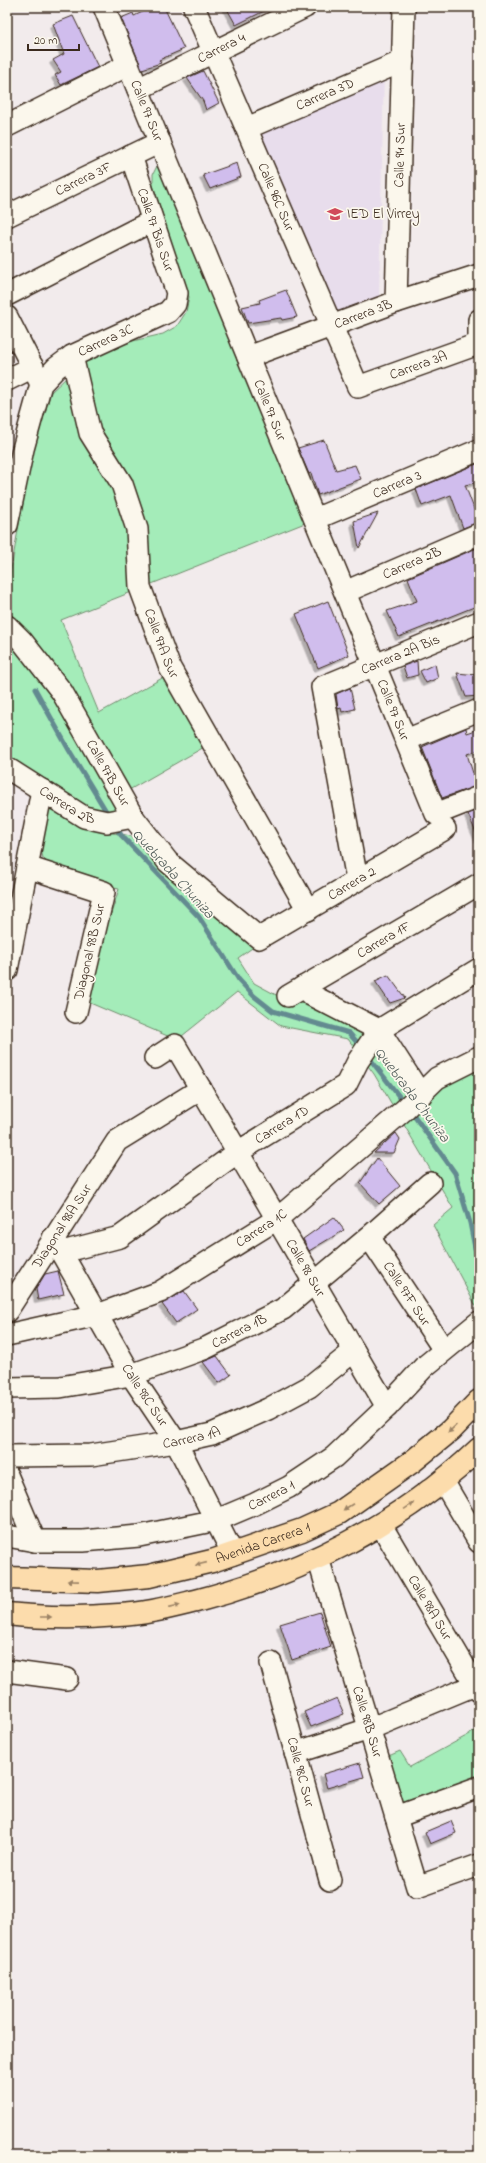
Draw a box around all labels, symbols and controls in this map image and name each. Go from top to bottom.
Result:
scale bar [28,26,79,52]
street label: Carrera 4 [194,27,249,69]
text: 20 m [34,32,57,50]
street label: Carrera 3D [293,73,358,116]
street label: Calle 97 Sur [125,77,169,145]
street label: Calle 94 Sur [389,122,411,188]
street label: Carrera 3F [52,156,115,202]
street label: Calle 96C Sur [252,160,300,235]
street label: Calle 97 Bis Sur [131,185,179,275]
place label: IED El Virrey [347,204,420,226]
school or university icon: IED El Virrey [326,205,344,223]
street label: Carrera 3B [331,294,395,335]
street label: Carrera 3C [74,319,137,362]
street label: Carrera 3A [387,345,450,385]
street label: Calle 97 Sur [248,376,292,445]
street label: Carrera 3 [369,465,425,504]
street label: Carrera 2B [379,541,445,585]
street label: Calle 97A Sur [138,605,185,683]
street label: Carrera 2A Bis [358,629,443,680]
street label: Calle 97 Sur [371,676,415,744]
street label: Calle 97B Sur [81,735,136,811]
street label: Carrera 2B [35,781,97,830]
water label: Quebrada Chuniza [127,824,220,924]
street label: Carrera 2 [324,861,380,906]
street label: Diagonal 98B Sur [69,901,112,1003]
street label: Carrera 1F [353,916,415,964]
water label: Quebrada Chuniza [369,1043,456,1148]
street label: Carrera 1D [251,1100,313,1150]
street label: Diagonal 98A Sur [26,1179,97,1274]
street label: Carrera 1C [232,1204,292,1253]
street label: Calle 98 Sur [280,1235,331,1301]
street label: Calle 97F Sur [377,1257,436,1331]
street label: Carrera 1B [208,1308,271,1354]
street label: Calle 98C Sur [116,1360,174,1431]
street label: Carrera 1A [161,1421,224,1454]
one-way arrow [447,1424,456,1433]
street label: Carrera 1 [245,1475,300,1516]
one-way arrow [404,1502,414,1510]
one-way arrow [343,1503,353,1511]
street label: Avenida Carrera 1 [213,1517,314,1570]
one-way arrow [195,1561,207,1567]
street label: Calle 98A Sur [402,1571,458,1645]
one-way arrow [66,1578,79,1584]
one-way arrow [169,1602,181,1608]
one-way arrow [40,1614,53,1620]
street label: Calle 98B Sur [347,1684,388,1761]
street label: Calle 98C Sur [281,1735,320,1810]

